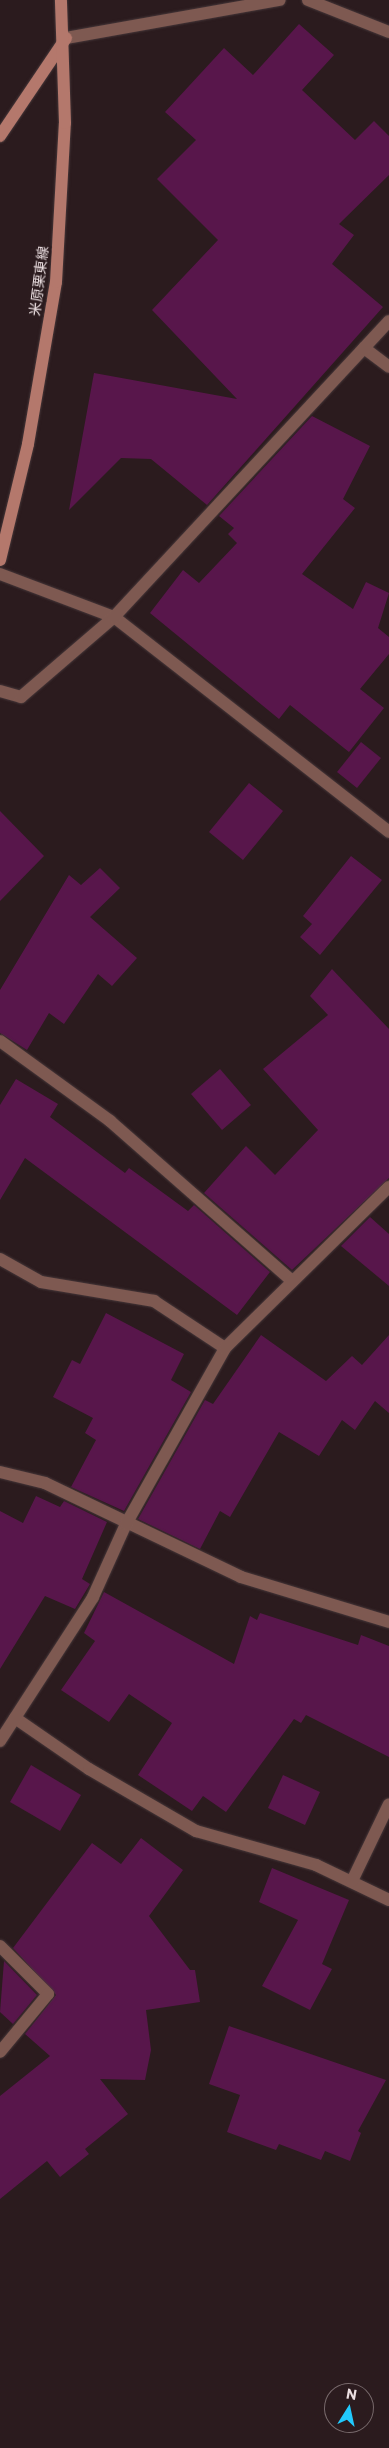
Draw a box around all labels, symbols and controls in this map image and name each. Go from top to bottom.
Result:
street label: 米原栗東線 [26,245,52,317]
north arrow [324,2383,374,2433]
text: N [345,2384,358,2403]

